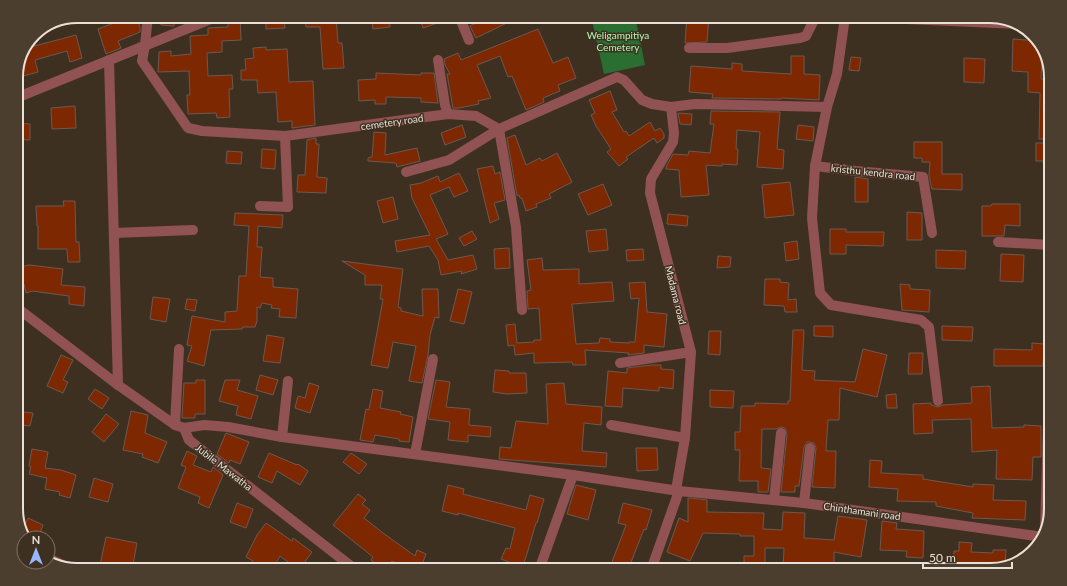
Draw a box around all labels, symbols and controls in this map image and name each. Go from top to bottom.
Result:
park label: Weligampitiya Cemetery [587,29,649,53]
street label: cemetery road [360,112,424,132]
street label: kristhu kendra road [830,162,916,182]
street label: Madama road [663,264,689,326]
street label: Jubile Mawatha [193,441,255,493]
street label: Chinthamani road [823,500,901,522]
north arrow [16,530,56,570]
text: N [32,533,40,546]
scale bar [923,544,1012,570]
text: 50 m [929,550,956,565]

